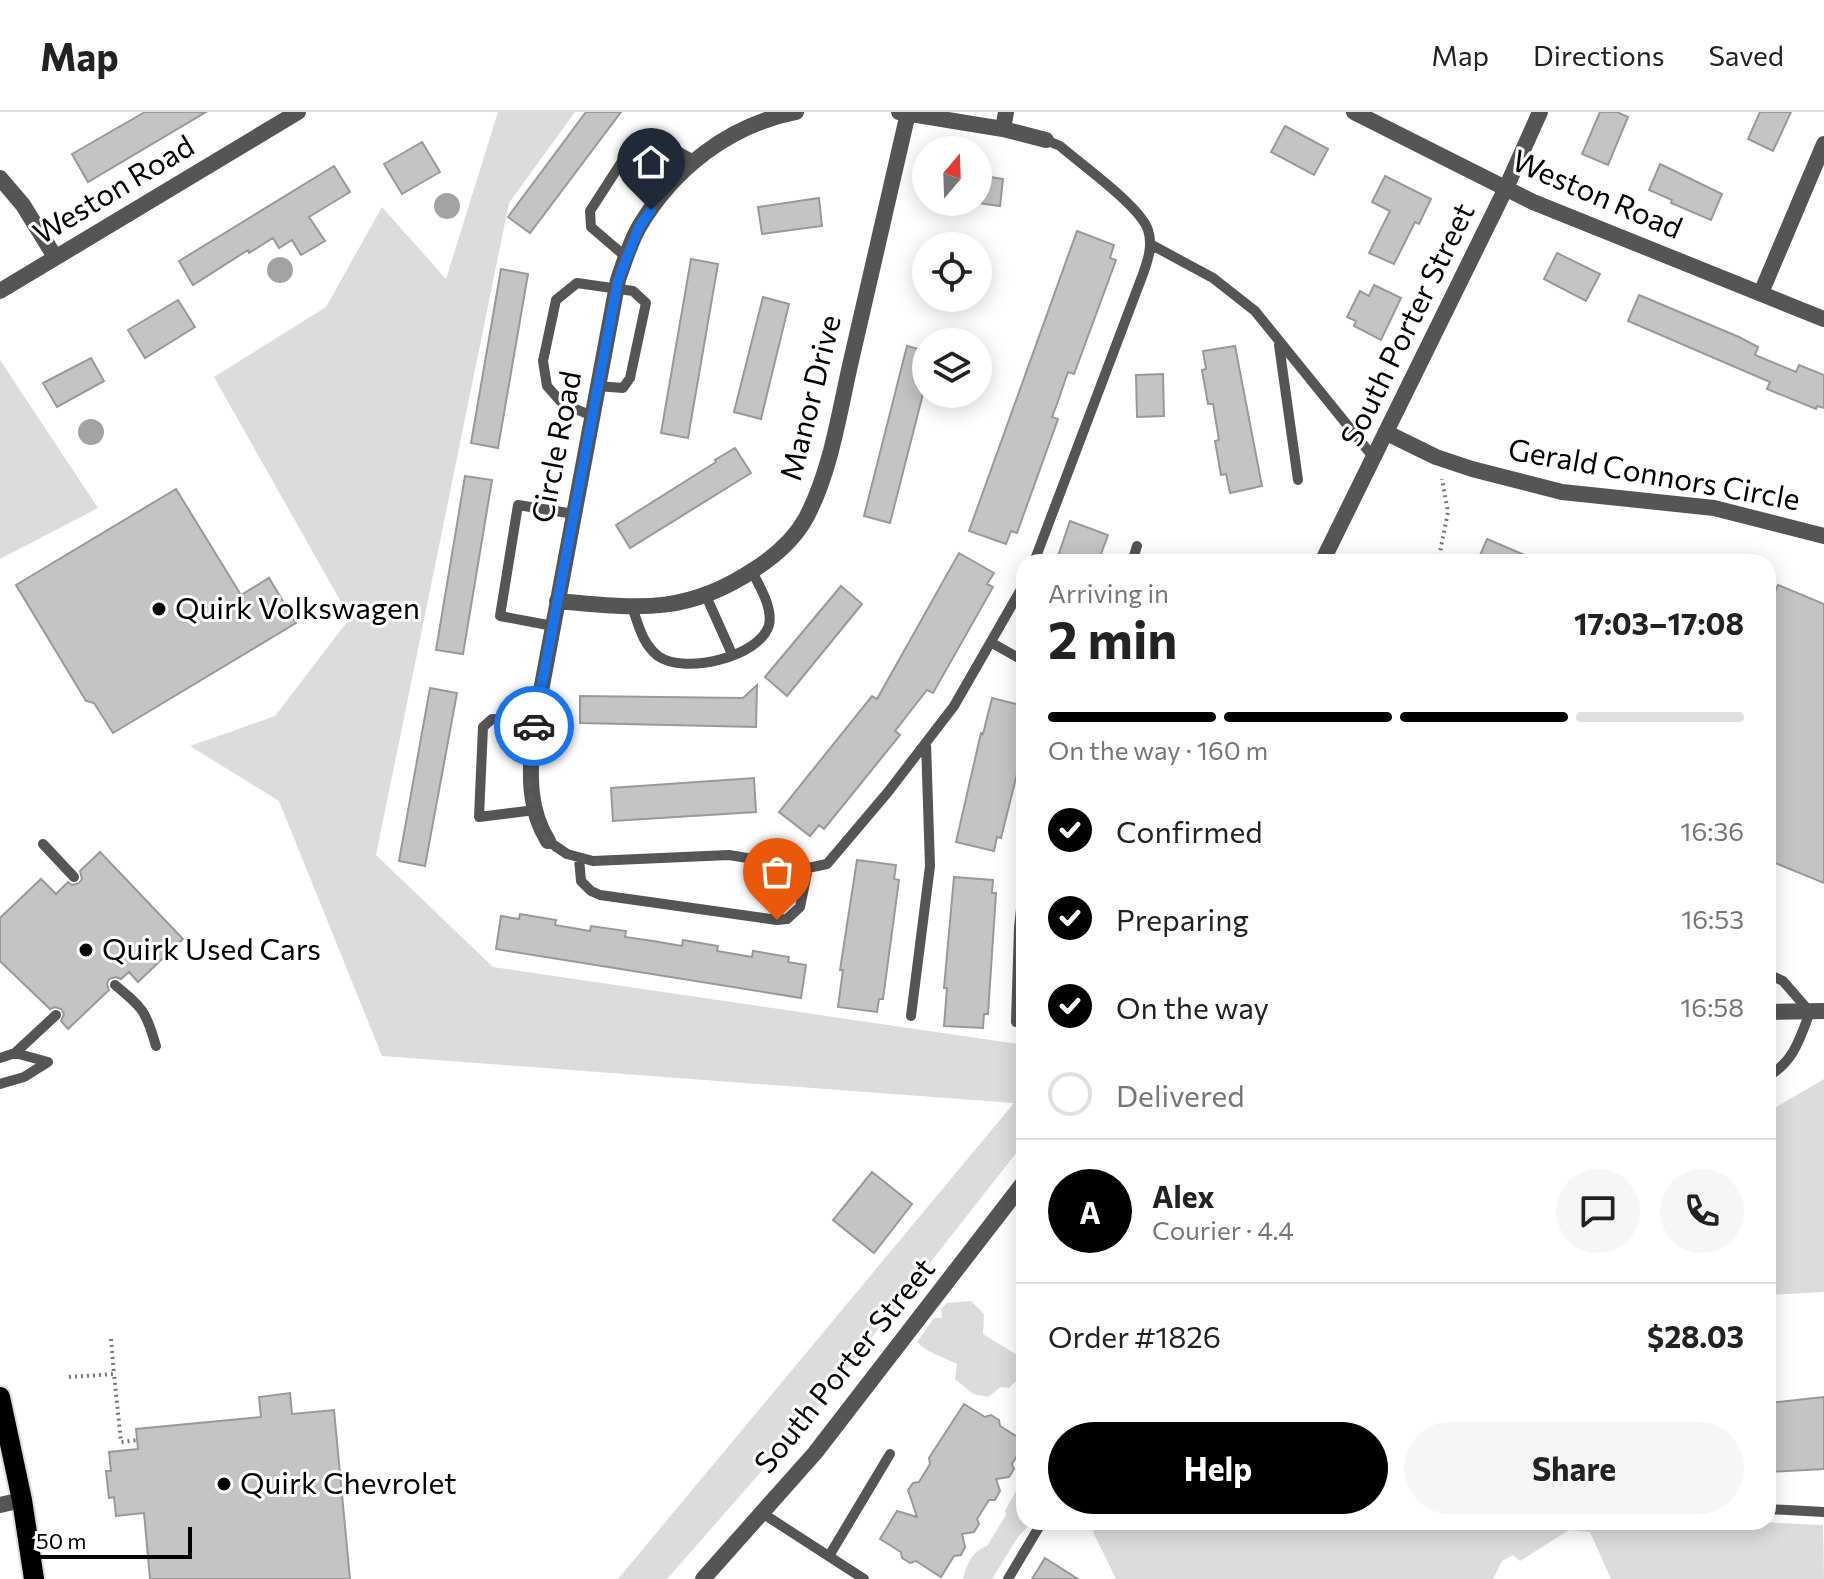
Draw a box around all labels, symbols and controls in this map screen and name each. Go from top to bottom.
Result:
text: Map [40,32,119,79]
text: Map [1431,38,1489,72]
text: Directions [1533,38,1664,72]
text: Saved [1708,38,1784,72]
street label: Weston Road [26,125,200,250]
pin [617,128,685,210]
north arrow [912,136,992,216]
map controls [912,136,992,408]
icon: home [629,140,673,184]
street label: Weston Road [1507,140,1688,245]
street label: South Porter Street [1331,196,1481,452]
button: locate [912,232,992,312]
street label: Manor Drive [770,311,847,484]
button: layers [912,328,992,408]
street label: Circle Road [522,367,587,526]
street label: Gerald Connors Circle [1506,429,1803,516]
text: Arriving in [1048,577,1169,608]
place label: Quirk Volkswagen [175,588,420,625]
marker: Quirk Volkswagen [150,600,168,618]
text: 17:03–17:08 [1574,604,1744,641]
text: 2 min [1048,606,1177,670]
courier [494,686,574,766]
icon: car [512,704,556,748]
text: On the way · 160 m [1048,734,1268,765]
icon: check [1048,808,1092,852]
text: Confirmed [1116,812,1263,849]
text: 16:36 [1680,815,1744,846]
pin [743,838,811,920]
icon: bag [755,850,799,894]
icon: check [1048,896,1092,940]
text: Preparing [1116,900,1249,937]
text: 16:53 [1681,903,1744,934]
place label: Quirk Used Cars [102,929,321,966]
marker: Quirk Used Cars [77,941,95,959]
icon: check [1048,984,1092,1028]
text: On the way [1116,988,1269,1025]
text: 16:58 [1680,991,1744,1022]
text: Delivered [1116,1076,1245,1113]
button: chat [1556,1169,1640,1253]
button: phone [1660,1169,1744,1253]
text: Alex [1152,1177,1215,1214]
text: A [1079,1193,1101,1230]
text: Courier · 4.4 [1152,1214,1294,1245]
street label: South Porter Street [745,1249,941,1479]
text: Order #1826 [1048,1317,1221,1354]
text: $28.03 [1647,1317,1744,1354]
button: Help [1048,1422,1388,1514]
button: Share [1404,1422,1744,1514]
place label: Quirk Chevrolet [240,1463,456,1500]
marker: Quirk Chevrolet [215,1475,233,1493]
scale bar [24,1523,192,1559]
text: 50 m [36,1527,86,1554]

